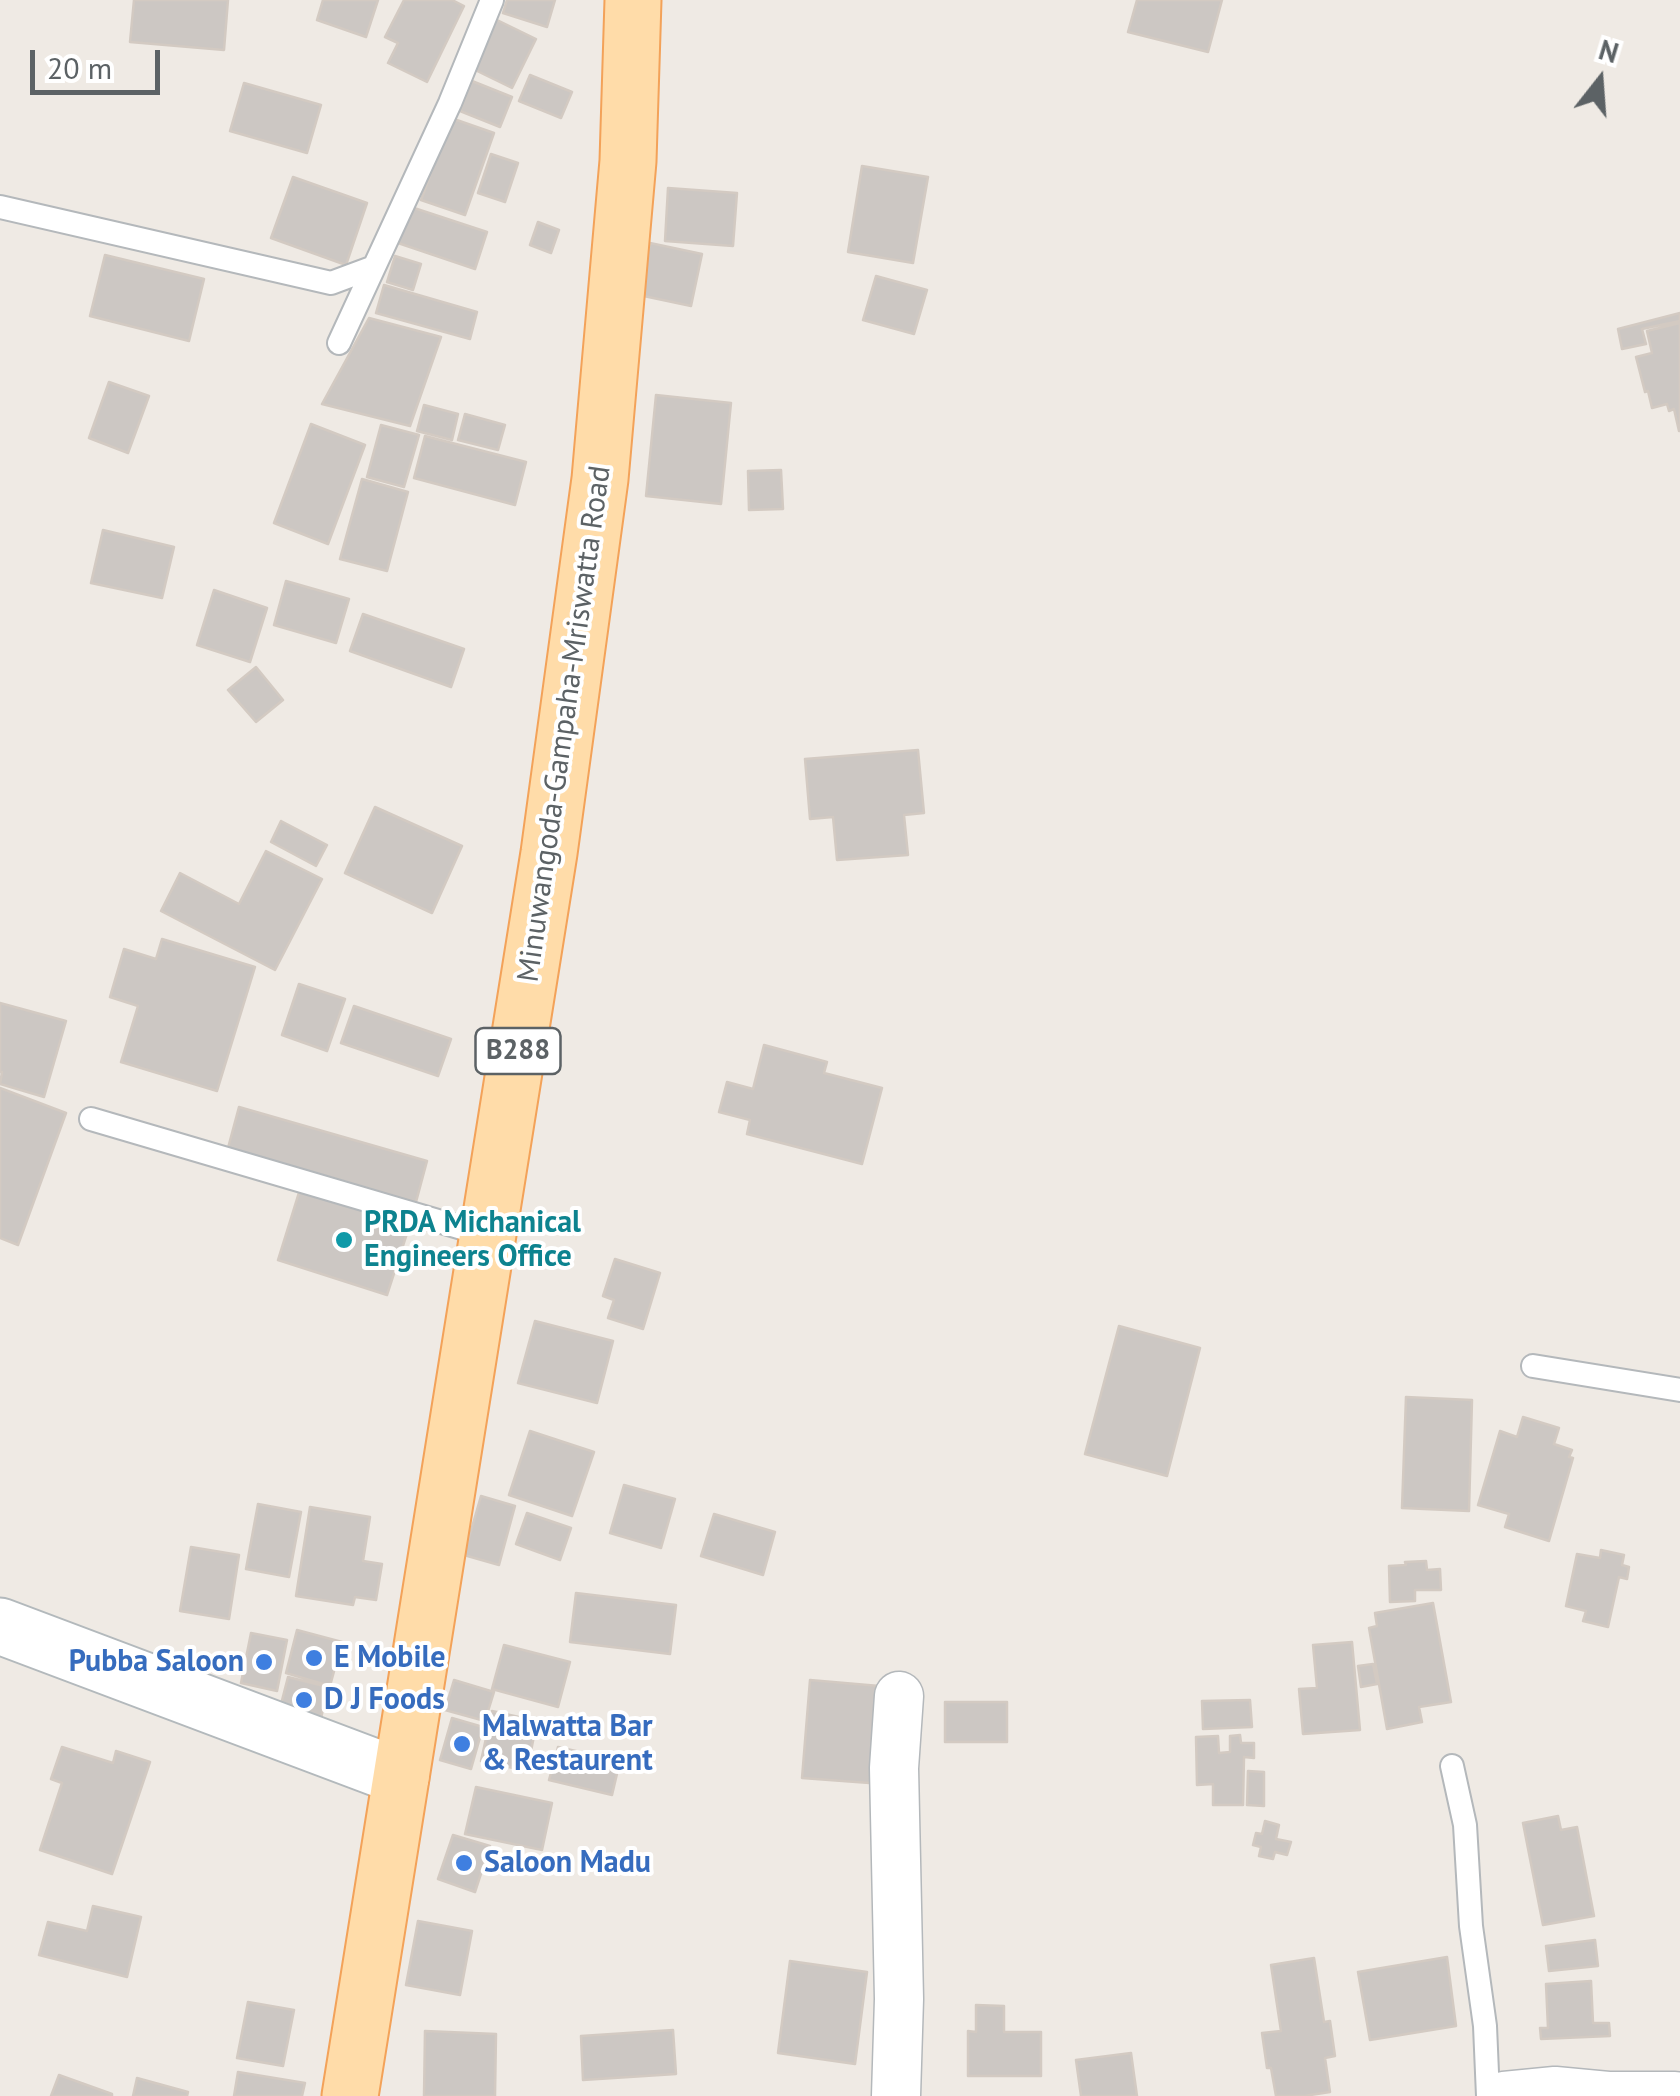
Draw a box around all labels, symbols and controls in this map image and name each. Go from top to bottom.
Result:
scale bar [35,30,165,92]
north arrow [1550,30,1650,130]
text: N [1595,30,1623,71]
text: 20 m [47,48,112,87]
street label: Minuwangoda-Gampaha-Mriswatta Road [511,464,619,984]
road number: B288 [476,1028,560,1074]
place label: PRDA Michanical Engineers Office [364,1205,581,1276]
marker: PRDA Michanical Engineers Office [333,1229,355,1251]
place label: E Mobile [334,1640,446,1676]
place label: Pubba Saloon [69,1644,244,1680]
marker: E Mobile [303,1647,325,1669]
marker: Pubba Saloon [253,1651,275,1673]
place label: D J Foods [324,1682,445,1718]
marker: D J Foods [293,1689,315,1711]
place label: Malwatta Bar & Restaurent [482,1709,653,1780]
marker: Malwatta Bar & Restaurent [451,1733,473,1755]
place label: Saloon Madu [484,1845,651,1881]
marker: Saloon Madu [453,1852,475,1874]

